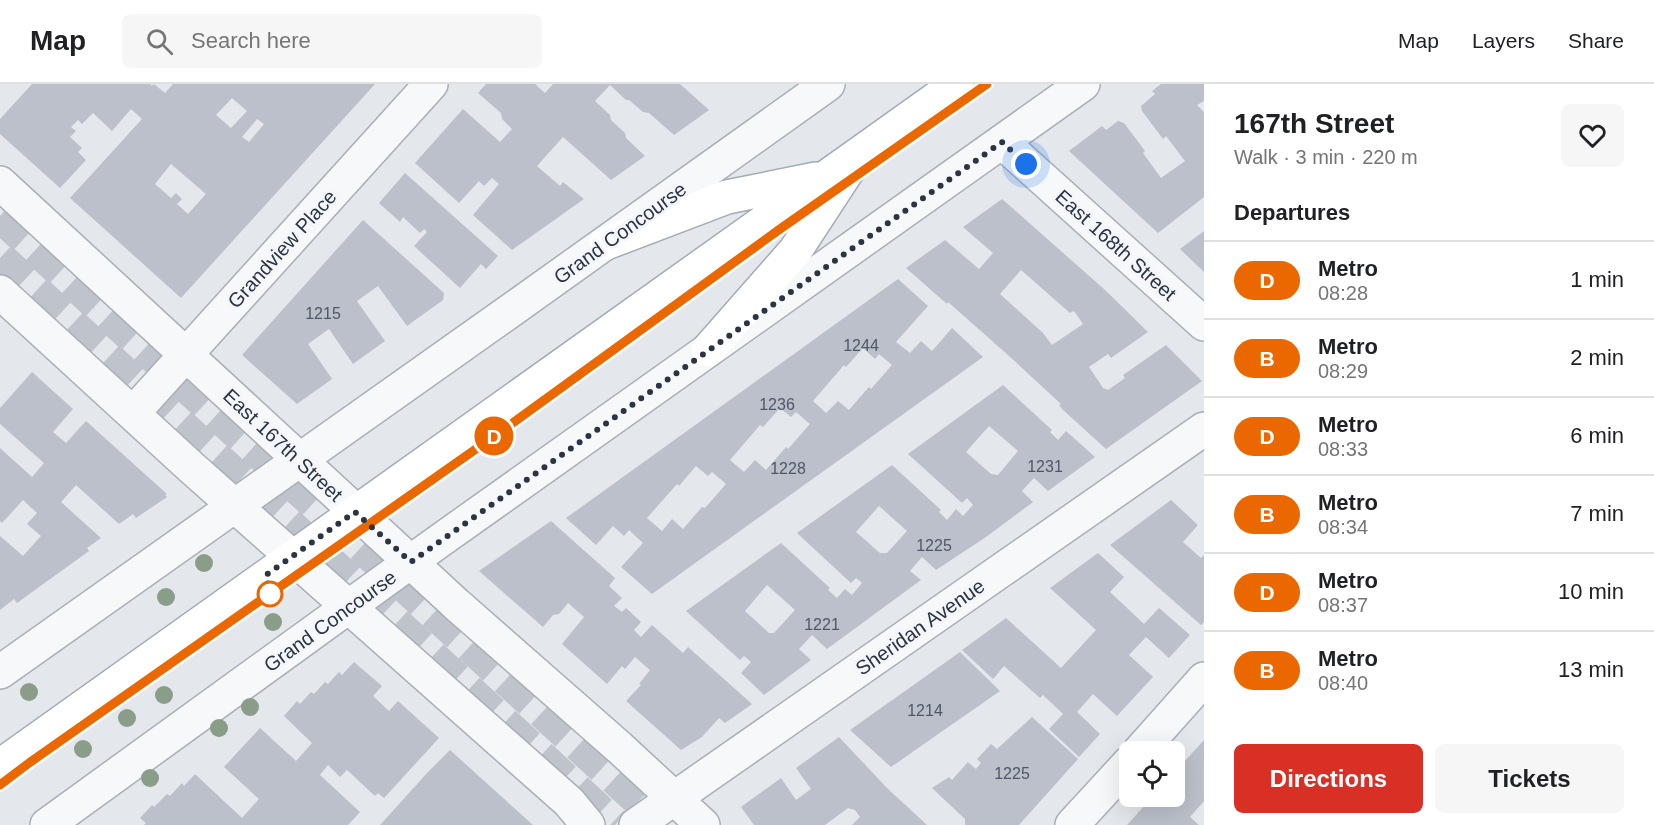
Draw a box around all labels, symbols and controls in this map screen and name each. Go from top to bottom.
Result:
search box [122,14,542,68]
text: Map [30,25,86,56]
icon: search [143,25,176,58]
text: Search here [191,28,311,53]
text: Map [1398,29,1439,52]
text: Layers [1472,29,1535,52]
text: Share [1568,29,1624,52]
button: heart [1561,104,1624,167]
text: 167th Street [1234,108,1394,139]
text: Walk · 3 min · 220 m [1234,146,1418,168]
your location [1011,149,1041,179]
street label: Grand Concourse [550,178,690,288]
street label: Grandview Place [223,185,341,313]
street label: East 168th Street [1051,185,1181,305]
text: Departures [1234,200,1350,225]
text: Metro [1318,256,1378,281]
text: 1 min [1570,267,1624,292]
text: D [1259,269,1275,292]
text: 08:28 [1318,282,1368,304]
house number: 1215 [305,305,341,322]
text: Metro [1318,334,1378,359]
house number: 1244 [843,337,879,354]
text: 2 min [1570,345,1624,370]
text: B [1259,347,1275,370]
text: 08:29 [1318,360,1368,382]
street label: East 167th Street [219,384,347,506]
house number: 1236 [759,396,795,413]
text: Metro [1318,412,1378,437]
line badge: D [474,416,514,456]
text: 6 min [1570,423,1624,448]
text: D [486,425,502,448]
text: D [1259,425,1275,448]
text: 08:33 [1318,438,1368,460]
house number: 1231 [1027,458,1063,475]
house number: 1228 [770,460,806,477]
text: Metro [1318,490,1378,515]
text: 7 min [1570,501,1624,526]
text: B [1259,503,1275,526]
text: 08:34 [1318,516,1368,538]
house number: 1225 [916,537,952,554]
street label: Grand Concourse [260,566,400,676]
text: Metro [1318,568,1378,593]
street label: Sheridan Avenue [851,574,989,680]
text: 10 min [1558,579,1624,604]
unlabelled marker [257,581,283,607]
text: D [1259,581,1275,604]
text: 08:37 [1318,594,1368,616]
house number: 1221 [804,616,840,633]
text: Metro [1318,646,1378,671]
text: 13 min [1558,657,1624,682]
text: B [1259,659,1275,682]
text: 08:40 [1318,672,1368,694]
house number: 1214 [907,702,943,719]
map controls [1119,741,1185,807]
button: locate [1119,741,1185,807]
button: Directions [1234,744,1423,813]
button: Tickets [1435,744,1624,813]
house number: 1225 [994,765,1030,782]

